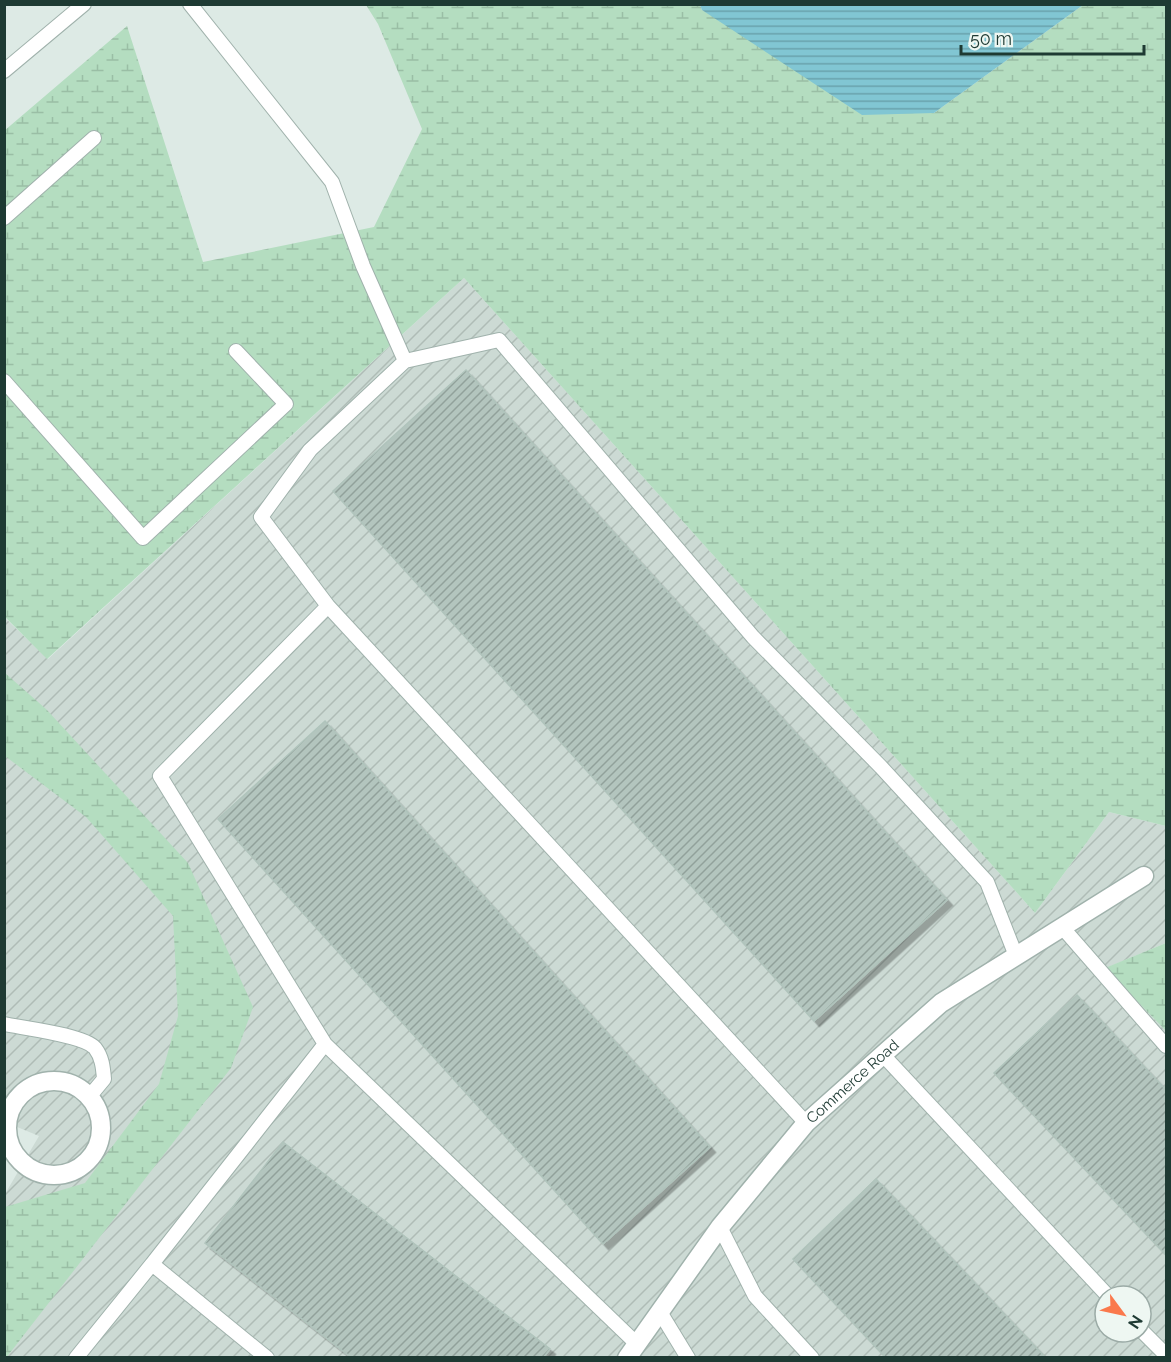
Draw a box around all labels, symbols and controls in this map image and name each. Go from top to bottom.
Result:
scale bar [961,18,1144,56]
text: 50 m [970,28,1012,49]
street label: Commerce Road [803,1036,903,1127]
north arrow [1093,1284,1153,1344]
text: N [1124,1312,1146,1332]

